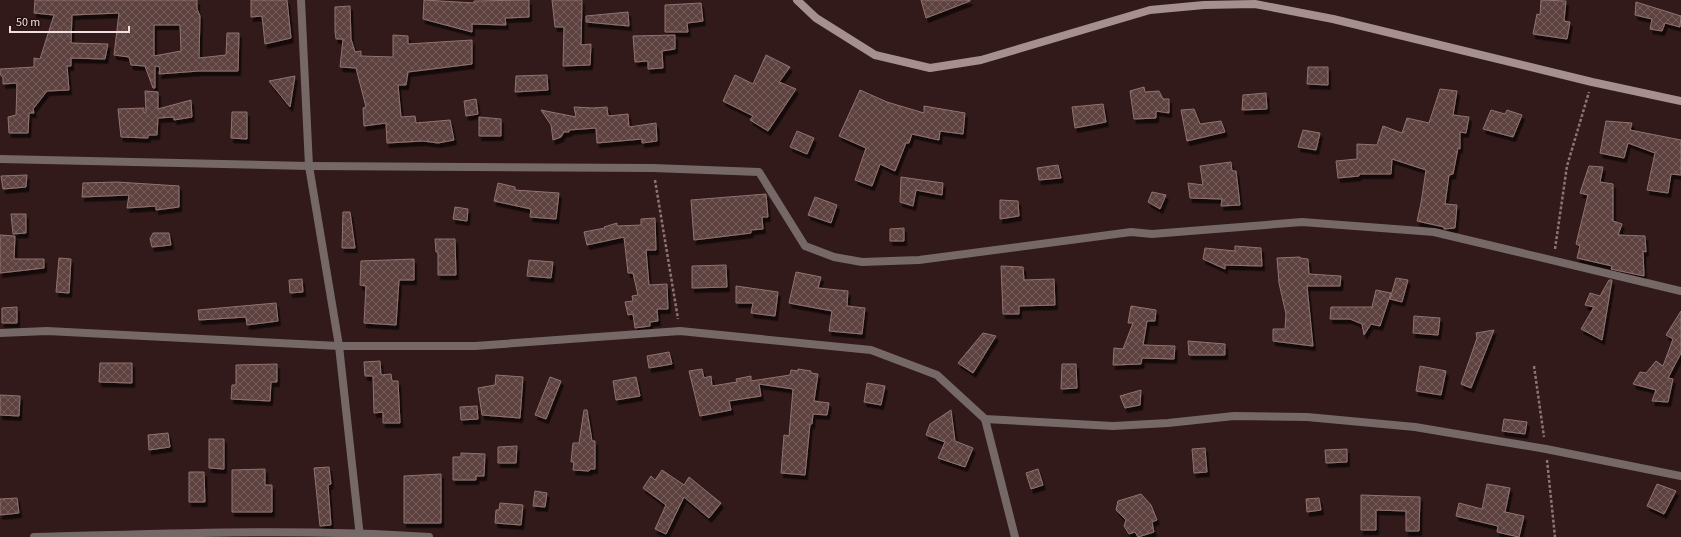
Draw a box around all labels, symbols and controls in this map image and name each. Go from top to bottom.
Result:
scale bar [10,8,129,34]
text: 50 m [16,14,40,31]

